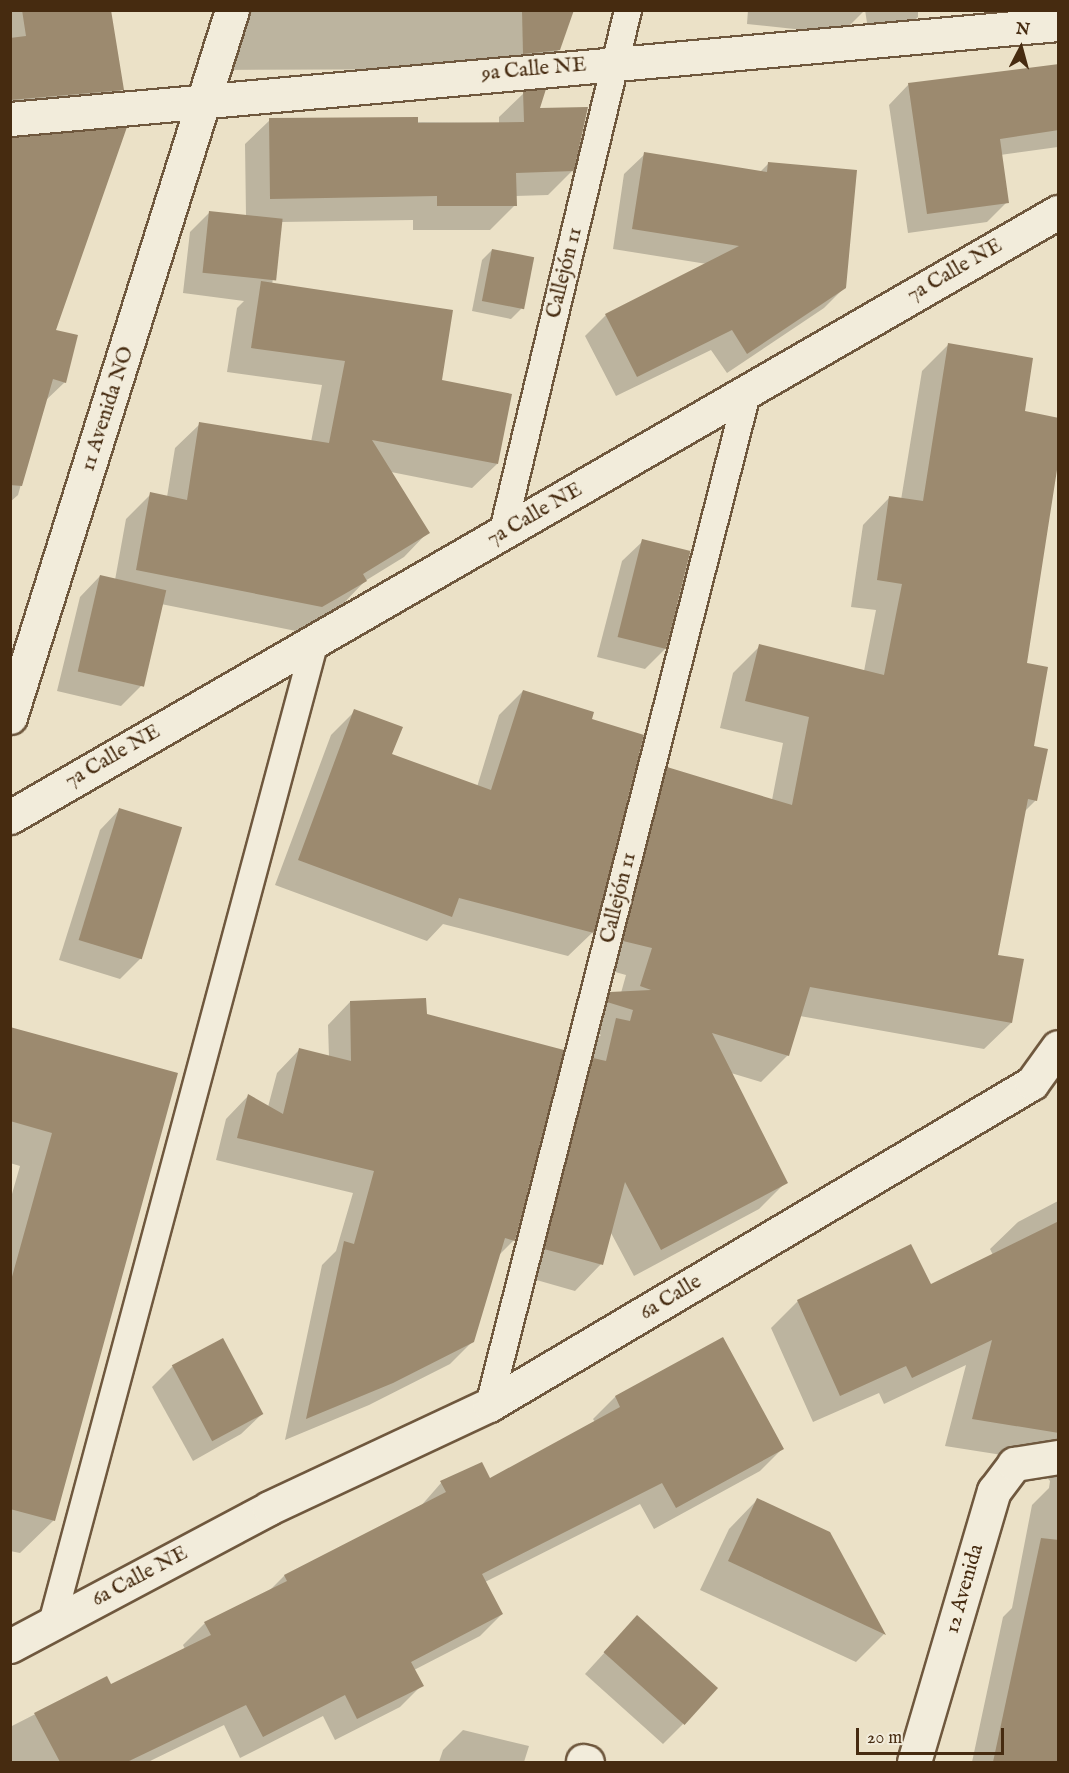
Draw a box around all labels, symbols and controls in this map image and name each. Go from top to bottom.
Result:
north arrow [991,18,1051,78]
text: N [1015,19,1031,41]
street label: 9a Calle NE [480,53,588,87]
street label: Callejón 11 [542,225,588,321]
street label: 7a Calle NE [903,234,1007,308]
street label: 11 Avenida NO [76,343,140,475]
street label: 7a Calle NE [483,478,587,552]
street label: 7a Calle NE [61,720,165,794]
street label: Callejón 11 [596,850,642,946]
street label: 6a Calle [636,1270,706,1326]
street label: 6a Calle NE [88,1541,192,1613]
street label: 12 Avenida [940,1541,990,1637]
scale bar [859,1716,1008,1754]
text: 20 m [867,1727,902,1750]

